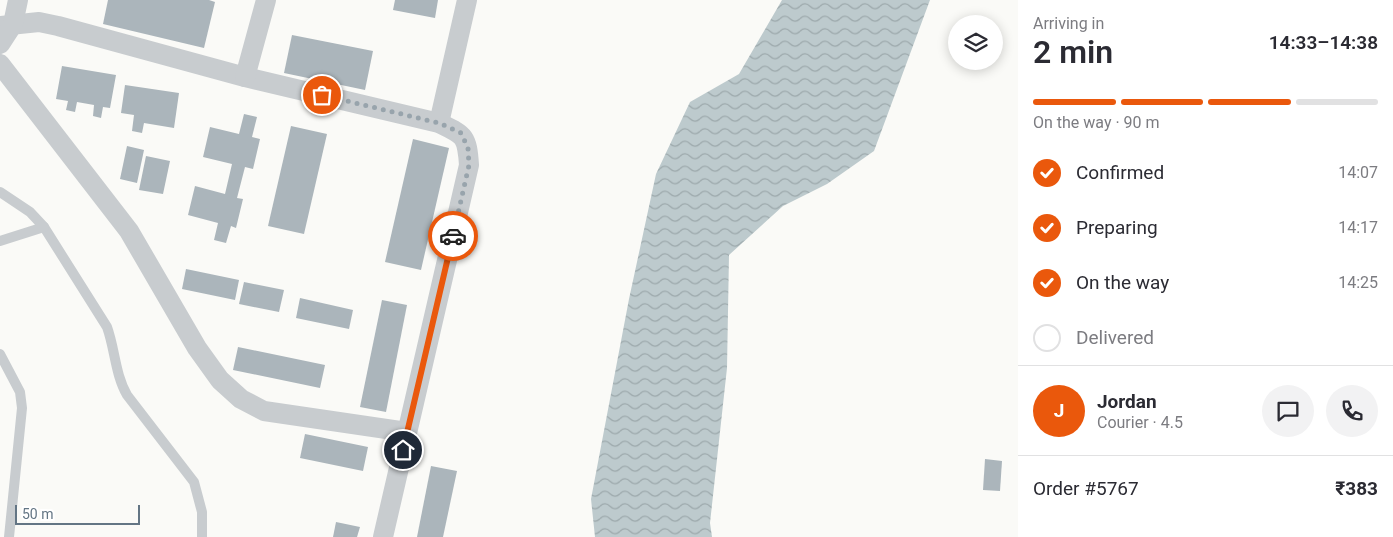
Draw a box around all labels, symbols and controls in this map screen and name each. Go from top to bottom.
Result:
text: Arriving in [1033,14,1104,33]
map controls [948,15,1003,70]
button: layers [948,15,1003,70]
text: 14:33–14:38 [1269,31,1378,54]
text: 2 min [1033,33,1113,71]
pin [301,74,343,116]
icon: bag [308,81,336,109]
text: On the way · 90 m [1033,113,1160,132]
icon: check [1033,159,1061,187]
text: Confirmed [1076,161,1164,184]
text: 14:07 [1338,163,1378,182]
courier [428,211,478,261]
icon: check [1033,214,1061,242]
text: Preparing [1076,216,1158,239]
text: 14:17 [1338,218,1378,237]
icon: car [439,222,467,250]
icon: check [1033,269,1061,297]
text: On the way [1076,271,1169,294]
text: 14:25 [1338,273,1378,292]
text: Delivered [1076,326,1154,349]
button: chat [1262,385,1314,437]
button: phone [1326,385,1378,437]
text: Jordan [1097,390,1157,413]
text: J [1054,399,1064,422]
text: Courier · 4.5 [1097,413,1183,432]
pin [382,429,424,471]
icon: home [389,436,417,464]
text: Order #5767 [1033,477,1139,500]
text: ₹383 [1335,477,1378,500]
scale bar [15,502,140,525]
text: 50 m [22,506,54,522]

